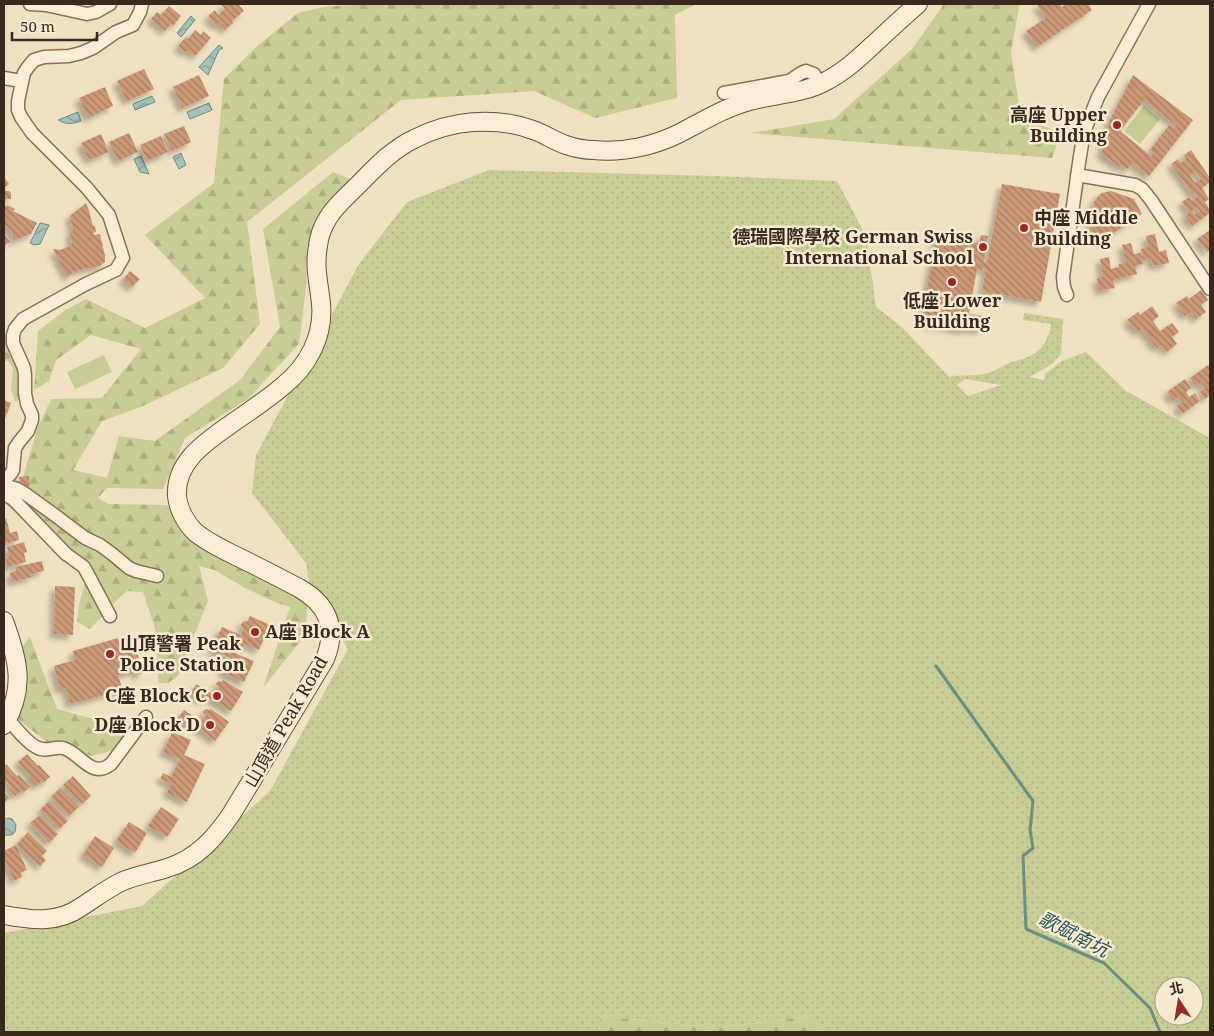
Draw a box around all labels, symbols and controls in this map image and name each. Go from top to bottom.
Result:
scale bar [12,10,98,42]
text: 50 m [20,16,55,36]
place label: 高座 Upper Building [1010,102,1108,147]
marker: 高座 Upper Building [1111,119,1123,131]
place label: 中座 Middle Building [1034,205,1138,250]
marker: 中座 Middle Building [1018,222,1030,234]
place label: 德瑞國際學校 German Swiss International School [732,224,974,269]
marker: 德瑞國際學校 German Swiss International School [977,241,989,253]
marker: 低座 Lower Building [946,276,958,288]
place label: 低座 Lower Building [903,288,1002,333]
place label: A座 Block A [265,619,370,643]
marker: A座 Block A [249,626,261,638]
place label: 山頂警署 Peak Police Station [120,631,245,676]
marker: 山頂警署 Peak Police Station [104,648,116,660]
street label: 山頂道 Peak Road [238,651,333,792]
place label: C座 Block C [105,683,207,707]
marker: C座 Block C [211,690,223,702]
place label: D座 Block D [95,712,200,736]
marker: D座 Block D [204,719,216,731]
water label: 歌賦南坑 [1034,905,1116,964]
north arrow [1154,976,1204,1026]
text: 北 [1167,977,1185,999]

